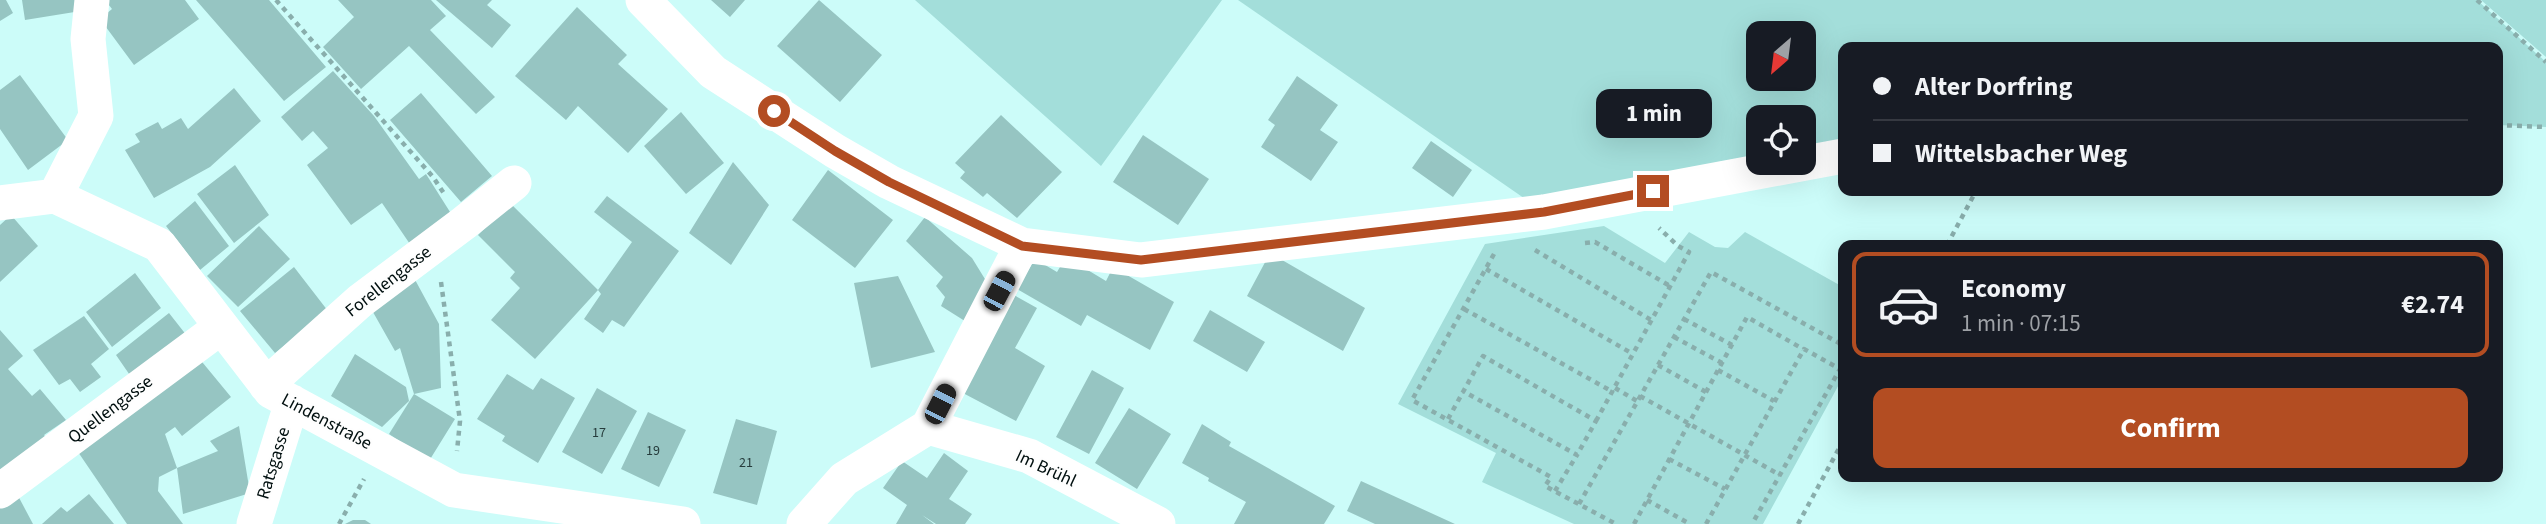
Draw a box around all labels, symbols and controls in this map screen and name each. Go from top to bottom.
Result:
north arrow [1746,21,1816,91]
map controls [1746,21,1816,175]
text: Alter Dorfring [1915,68,2072,105]
callout: 1 min [1595,90,1711,138]
route start [758,95,790,127]
text: 1 min [1626,97,1682,130]
button: locate [1746,105,1816,175]
text: Wittelsbacher Weg [1915,135,2127,172]
route end [1637,175,1669,207]
street label: Forellengasse [340,240,437,323]
car [980,268,1019,314]
text: Economy [1961,270,2066,307]
icon: car [1877,273,1940,336]
text: €2.74 [2401,286,2464,323]
text: 1 min · 07:15 [1961,307,2081,340]
street label: Quellengasse [63,369,158,450]
car [922,381,959,427]
street label: Lindenstraße [277,387,377,456]
button: Confirm [1873,388,2468,468]
house number: 17 [592,423,606,443]
street label: Ratsgasse [251,424,296,502]
house number: 19 [646,441,660,461]
street label: Im Brühl [1011,444,1080,493]
house number: 21 [739,453,753,473]

